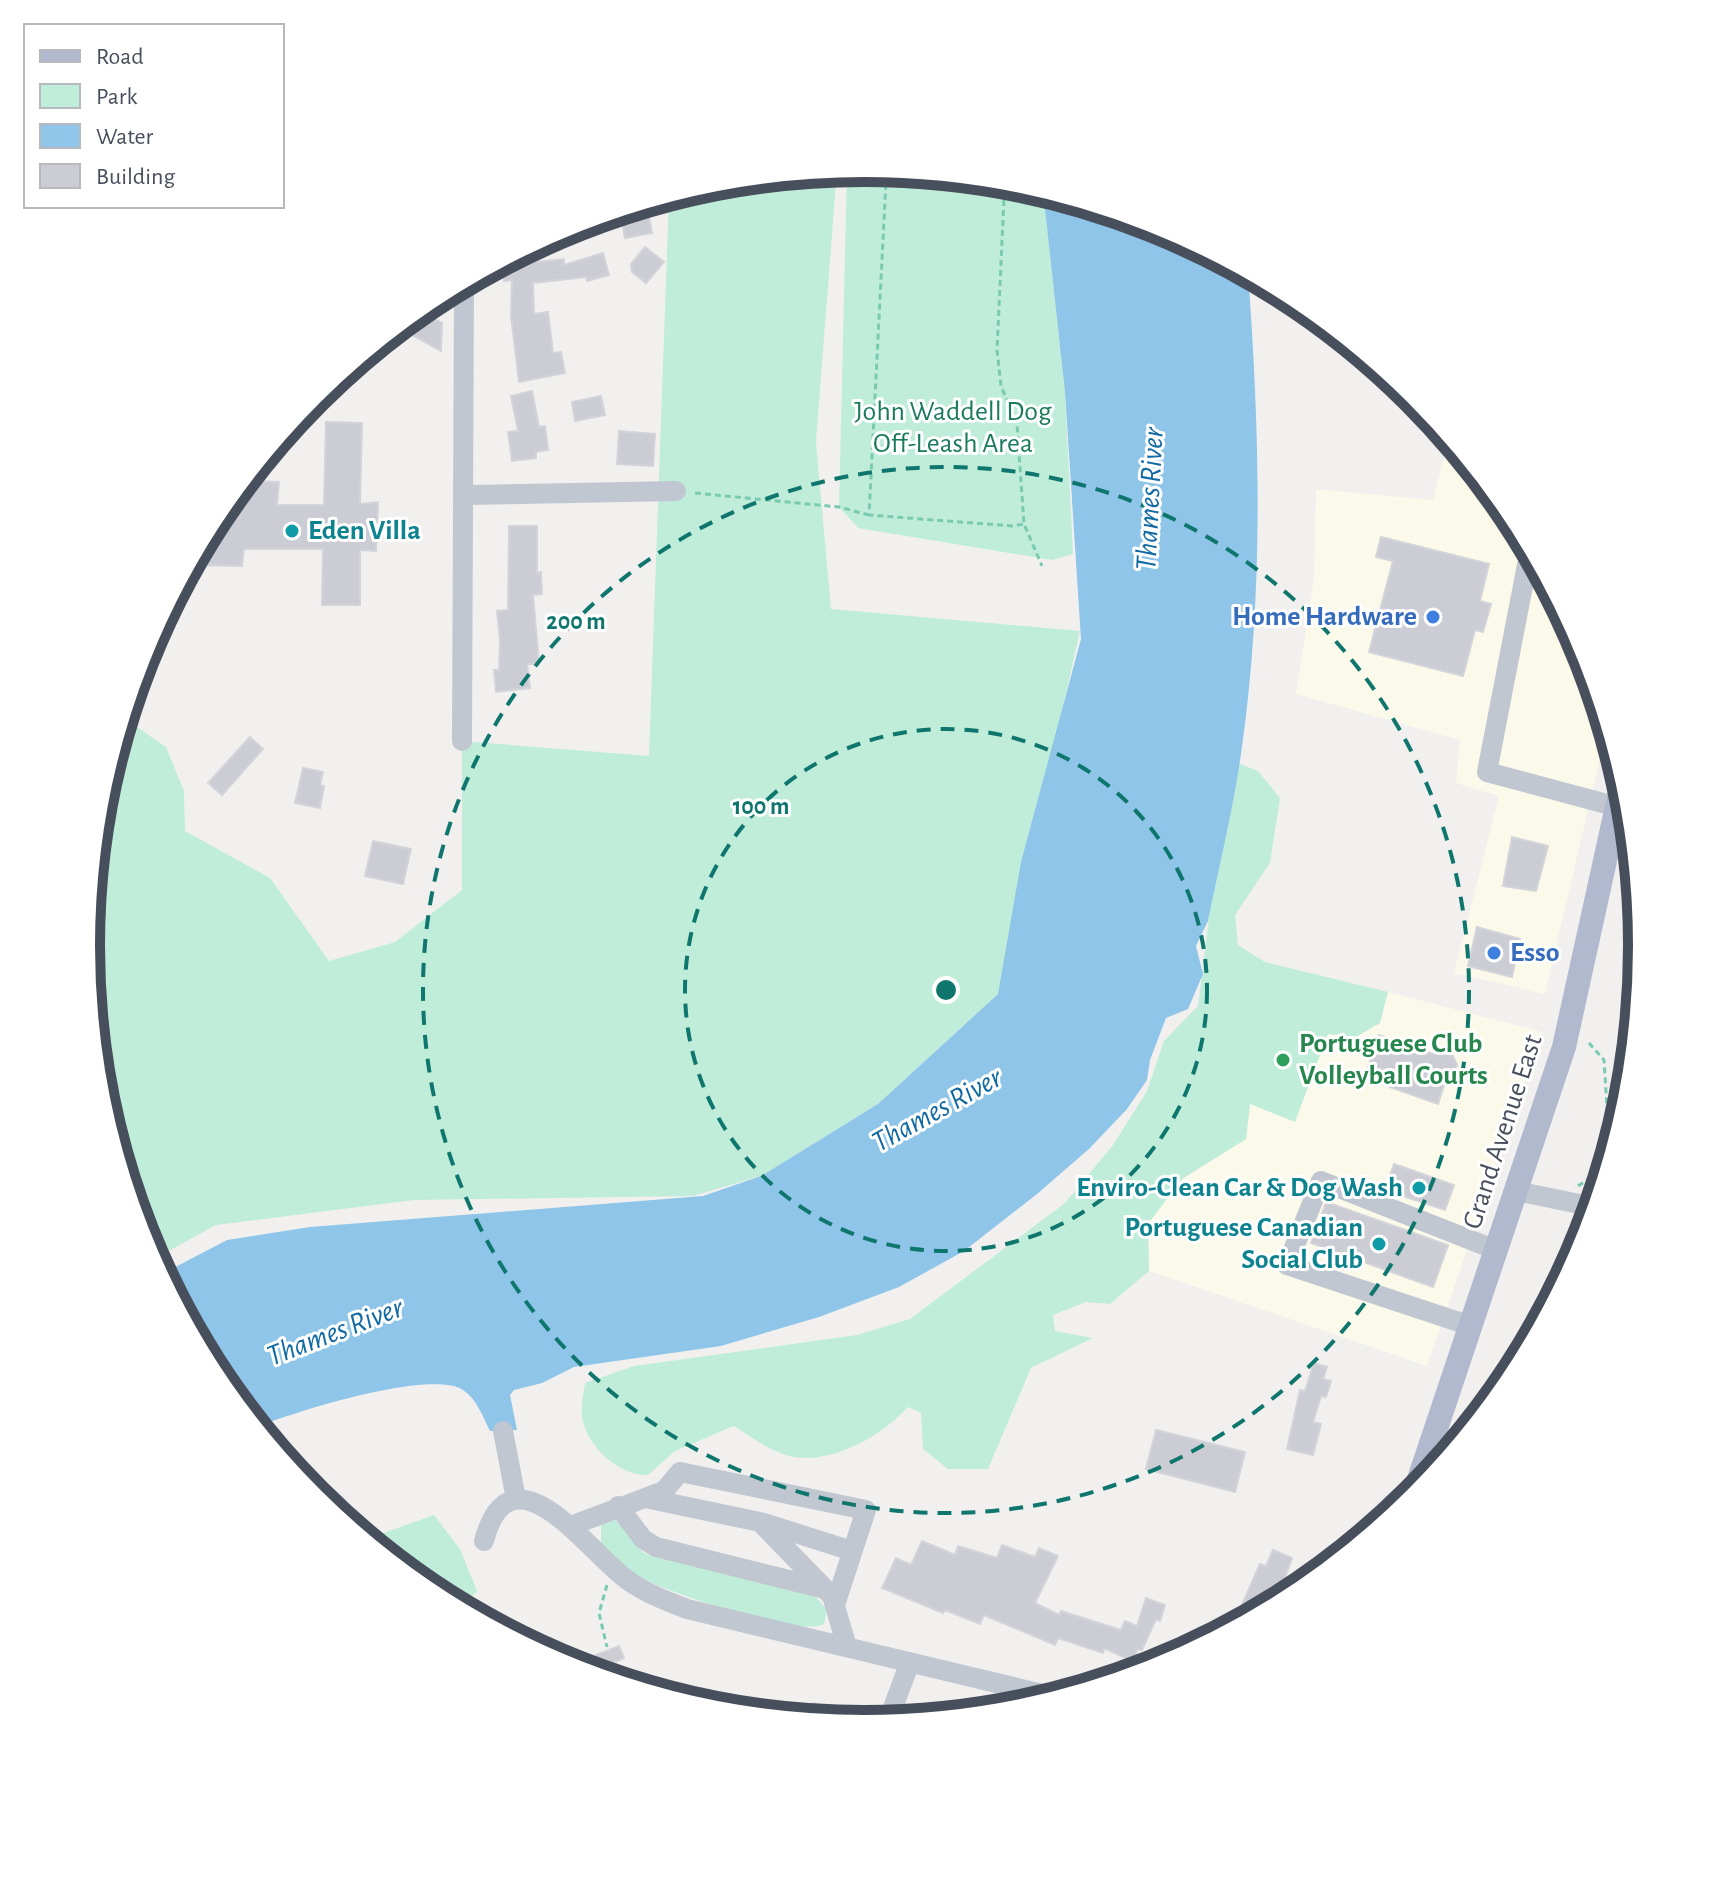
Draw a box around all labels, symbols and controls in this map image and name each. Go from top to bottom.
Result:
legend [24,24,284,208]
text: Road [96,45,144,69]
text: Park [96,85,137,109]
text: Water [96,125,154,149]
text: Building [96,165,175,189]
park label: John Waddell Dog Off-Leash Area [854,398,1052,458]
water label: Thames River [1131,426,1169,571]
place label: Eden Villa [308,517,421,545]
marker: Eden Villa [283,522,301,540]
place label: Home Hardware [1232,603,1417,631]
marker: Home Hardware [1424,608,1442,626]
text: 200 m [546,610,606,634]
text: 100 m [733,795,789,819]
place label: Esso [1510,939,1560,967]
marker: Esso [1485,944,1503,962]
centre of rings [932,976,960,1004]
place label: Portuguese Club Volleyball Courts [1299,1030,1488,1090]
street label: Grand Avenue East [1458,1031,1548,1233]
marker: Portuguese Club Volleyball Courts [1274,1051,1292,1069]
water label: Thames River [867,1062,1008,1158]
place label: Enviro-Clean Car & Dog Wash [1076,1174,1403,1202]
marker: Enviro-Clean Car & Dog Wash [1410,1179,1428,1197]
place label: Portuguese Canadian Social Club [1125,1214,1363,1274]
marker: Portuguese Canadian Social Club [1370,1235,1388,1253]
water label: Thames River [263,1292,408,1372]

